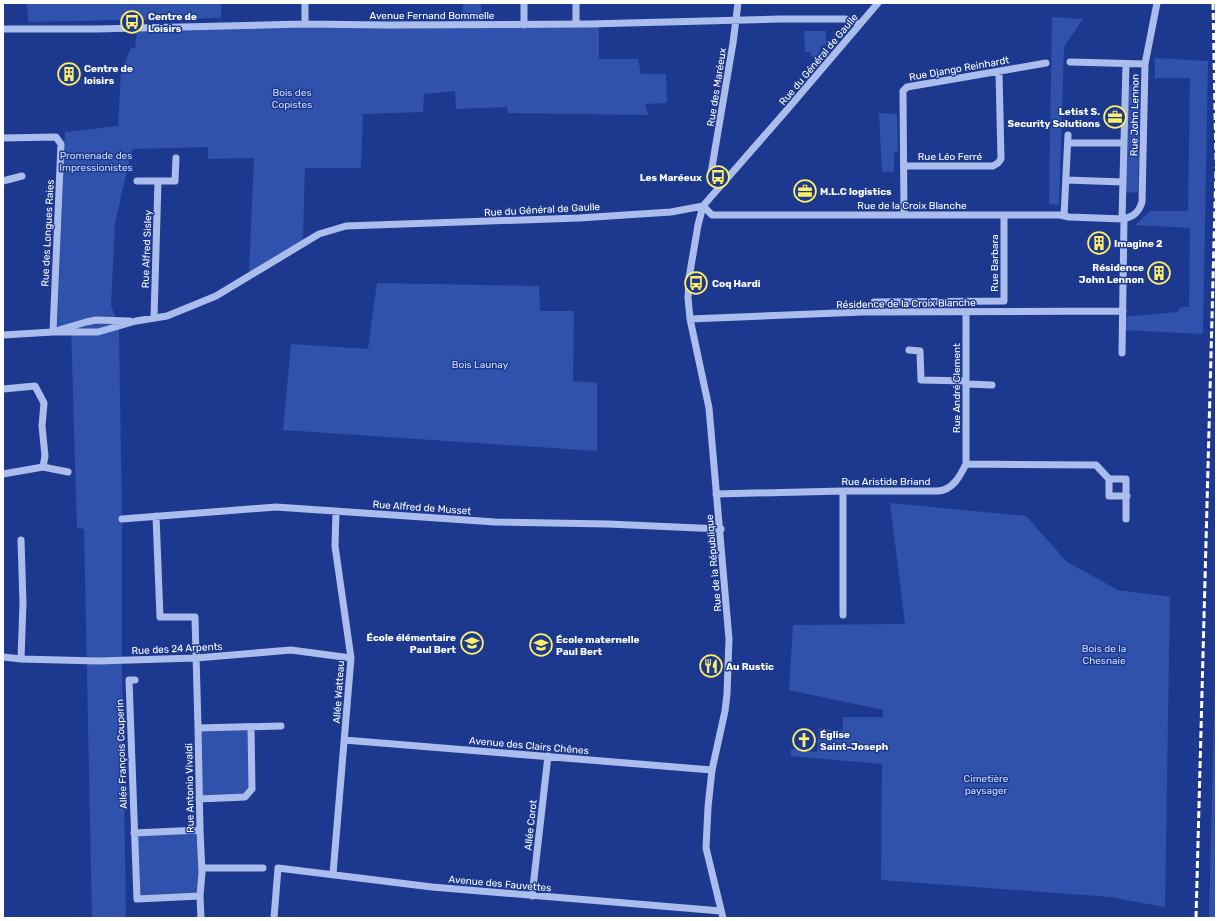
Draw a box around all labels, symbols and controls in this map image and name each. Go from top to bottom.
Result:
bus stop icon: Centre de Loisirs [119,9,145,35]
street label: Avenue Fernand Bommelle [370,10,495,22]
place label: Centre de Loisirs [148,11,197,35]
street label: Rue du Général de Gaulle [777,11,861,108]
street label: Rue des Maréeux [705,46,729,127]
street label: Rue Django Reinhardt [908,54,1010,84]
building icon: Centre de loisirs [56,61,82,87]
place label: Centre de loisirs [84,63,133,87]
street label: Rue John Lennon [1128,74,1142,156]
park label: Bois des Copistes [272,87,312,111]
office icon: Letist S. Security Solutions [1102,104,1128,130]
place label: Letist S. Security Solutions [1008,106,1100,130]
park label: Promenade des Impressionistes [59,150,133,174]
street label: Rue Léo Ferré [918,151,983,163]
bus stop icon: Les Maréeux [705,164,731,190]
place label: Les Maréeux [640,172,702,184]
office icon: M.L.C logistics [792,178,818,204]
street label: Rue des Longues Raies [39,179,57,287]
place label: M.L.C logistics [820,186,892,198]
street label: Rue de la Croix Blanche [857,200,967,212]
street label: Rue du Général de Gaulle [484,201,601,219]
street label: Rue Alfred Sisley [140,209,154,288]
building icon: Imagine 2 [1086,230,1112,256]
street label: Rue Barbara [989,234,1001,292]
place label: Imagine 2 [1114,238,1163,250]
building icon: Résidence John Lennon [1146,260,1172,286]
place label: Résidence John Lennon [1079,262,1144,286]
bus stop icon: Coq Hardi [683,270,709,296]
place label: Coq Hardi [712,278,761,290]
street label: Résidence de la Croix Blanche [836,297,976,311]
street label: Rue André Clement [951,343,963,433]
park label: Bois Launay [452,359,509,371]
street label: Rue Aristide Briand [841,476,931,488]
street label: Rue Alfred de Musset [372,499,472,517]
street label: Rue de la République [704,513,724,612]
school or university icon: École élémentaire Paul Bert [459,630,485,656]
place label: École élémentaire Paul Bert [367,632,456,656]
school or university icon: École maternelle Paul Bert [528,632,554,658]
place label: École maternelle Paul Bert [556,634,640,658]
street label: Rue des 24 Arpents [131,641,223,657]
park label: Bois de la Chesnaie [1082,643,1126,667]
restaurant icon: Au Rustic [698,653,724,679]
street label: Allée Watteau [331,660,347,724]
place label: Au Rustic [726,661,774,673]
street label: Allée François Couperin [114,699,130,809]
church icon: Église Saint-Joseph [791,727,817,753]
place label: Église Saint-Joseph [820,729,888,753]
street label: Avenue des Clairs Chênes [469,735,589,757]
street label: Rue Antonio Vivaldi [183,743,197,833]
park label: Cimetière paysager [964,773,1009,797]
street label: Allée Corot [522,799,540,851]
street label: Avenue des Fauvettes [448,874,552,894]

